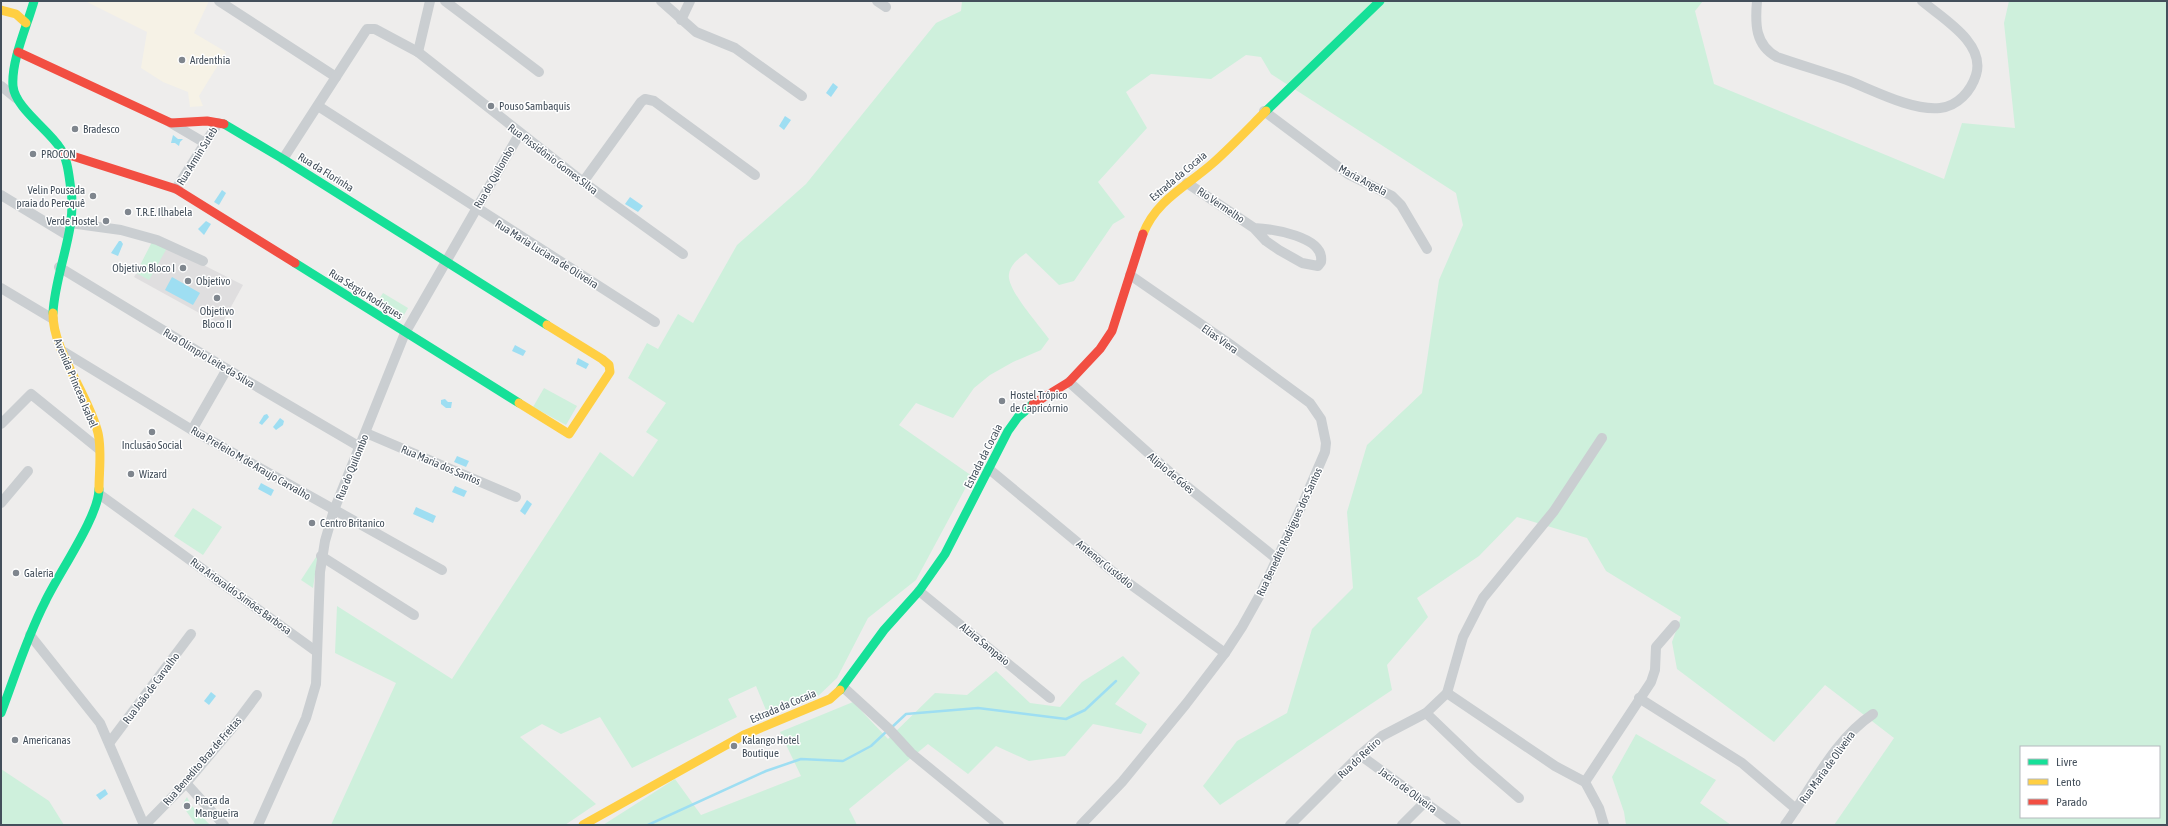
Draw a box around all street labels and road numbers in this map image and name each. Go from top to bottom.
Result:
street label: Rua Pissidônio Gomes Silva [506,121,600,197]
street label: Rua Armin Suteb [174,125,220,187]
street label: Rua do Quilombo [471,144,517,210]
street label: Estrada da Cocaia [1147,149,1209,203]
street label: Rua da Florinha [296,150,356,194]
street label: Maria Angela [1337,162,1389,198]
street label: Rio Vermelho [1195,185,1247,225]
street label: Rua Maria Luciana de Oliveira [493,217,601,291]
street label: Rua Sérgio Rodrigues [327,267,405,322]
street label: Elias Viera [1199,322,1241,356]
street label: Rua Olímpio Leite da Silva [161,326,257,390]
street label: Avenida Princesa Isabel [52,337,100,429]
street label: Estrada da Cocaia [962,422,1004,490]
street label: Rua Prefeito M de Araujo Carvalho [189,424,313,502]
street label: Rua do Quilombo [333,432,371,502]
street label: Rua Maria dos Santos [399,443,483,487]
street label: Alipio de Góes [1145,450,1197,496]
street label: Rua Benedito Rodrigues dos Santos [1254,466,1324,598]
street label: Antenor Custódio [1074,538,1136,590]
street label: Rua Ariovaldo Simões Barbosa [188,555,294,637]
street label: Alzira Sampaio [958,620,1012,668]
street label: Rua João de Carvalho [120,650,182,726]
street label: Estrada da Cocaia [748,687,818,725]
street label: Rua Benedito Braz de Freitas [160,714,244,808]
street label: Rua Maria de Oliveira [1797,729,1857,805]
street label: Rua do Retiro [1335,735,1383,781]
street label: Jaciro de Oliveira [1377,765,1439,815]

